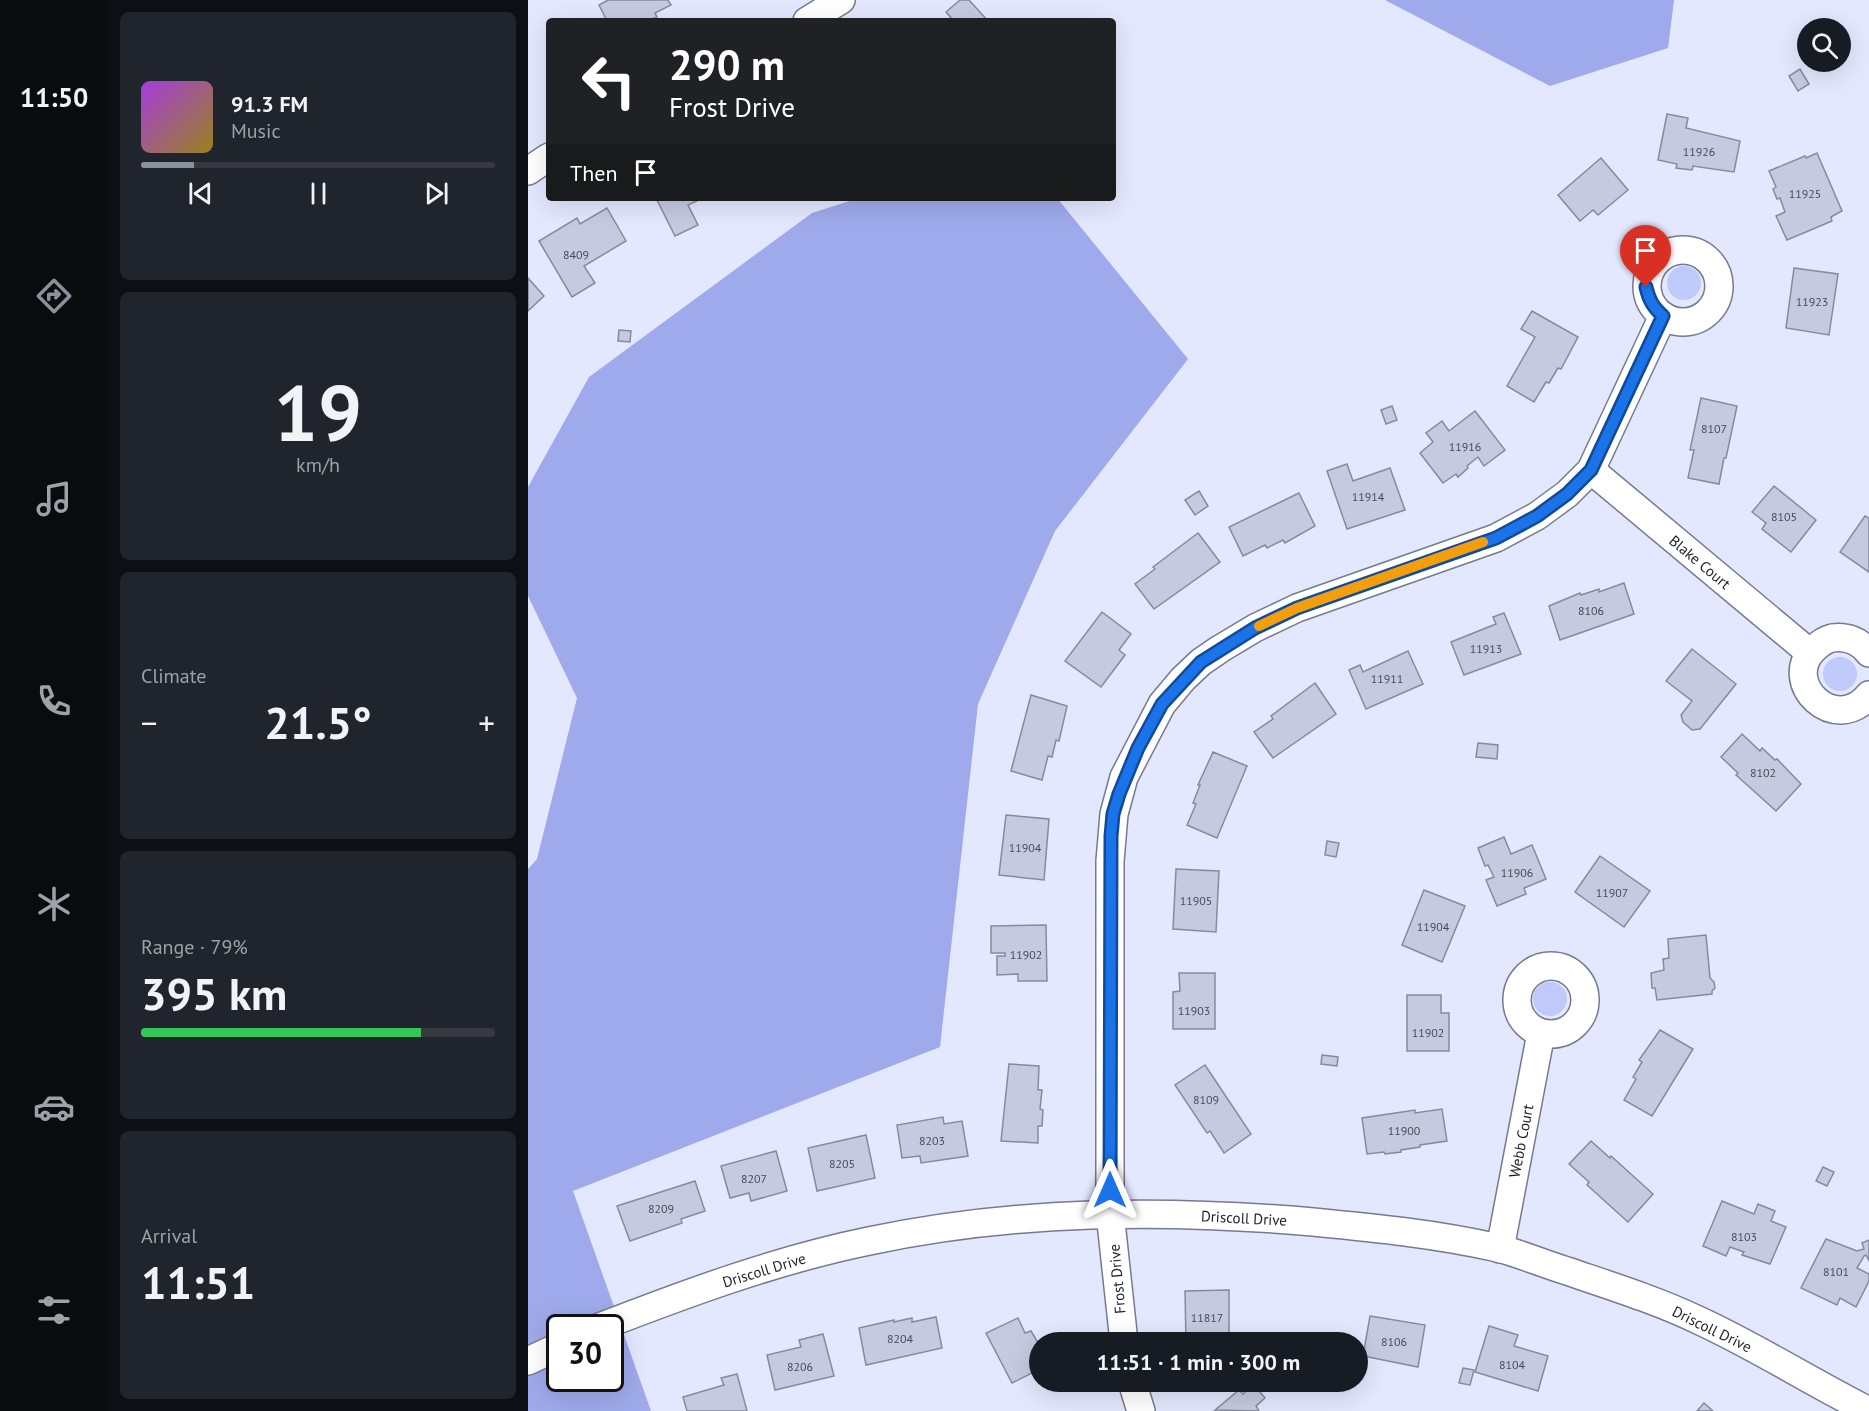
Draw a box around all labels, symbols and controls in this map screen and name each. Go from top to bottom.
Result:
map controls [1797,18,1851,72]
button: search [1797,18,1851,72]
text: 290 m [669,37,785,92]
icon: left [570,42,648,120]
text: 11:50 [20,80,88,114]
text: 91.3 FM [231,90,308,118]
text: Frost Drive [669,90,795,124]
text: Music [231,118,280,144]
house number: 11926 [1683,144,1715,159]
icon: arrive [629,156,662,189]
text: Then [570,159,617,187]
icon: previous [184,177,217,210]
icon: pause [302,177,335,210]
icon: next [420,177,453,210]
house number: 11925 [1789,186,1821,201]
pin [1620,225,1671,287]
icon: arrive [1629,234,1662,267]
house number: 8409 [563,247,589,262]
icon: directions [33,275,75,317]
house number: 11923 [1796,294,1828,309]
text: 19 [274,362,362,463]
house number: 8107 [1701,421,1727,436]
house number: 11916 [1449,439,1481,454]
text: km/h [296,452,340,478]
icon: music [33,478,75,520]
house number: 11914 [1352,489,1385,504]
house number: 8105 [1771,509,1797,524]
street label: Blake Court [1666,531,1734,593]
house number: 8106 [1578,603,1604,618]
house number: 11913 [1470,641,1502,656]
text: Climate [141,663,207,689]
house number: 11911 [1371,671,1403,686]
icon: phone [33,680,75,722]
text: 21.5° [264,693,372,751]
text: − [141,701,158,744]
text: + [478,701,495,744]
house number: 8102 [1750,765,1776,780]
house number: 11904 [1009,840,1042,855]
house number: 11906 [1501,865,1533,880]
icon: climate [33,883,75,925]
house number: 11907 [1596,885,1628,900]
house number: 11905 [1180,893,1212,908]
house number: 11904 [1417,919,1450,934]
text: Range · 79% [141,934,248,960]
house number: 11902 [1010,947,1042,962]
text: 395 km [141,964,287,1022]
house number: 11903 [1178,1003,1210,1018]
house number: 11902 [1412,1025,1444,1040]
icon: car [33,1086,75,1128]
house number: 8109 [1193,1092,1219,1107]
street label: Webb Court [1505,1103,1537,1179]
house number: 11900 [1388,1123,1421,1138]
house number: 8203 [919,1133,945,1148]
house number: 8205 [829,1156,855,1171]
position arrow [1078,1158,1142,1222]
house number: 8207 [741,1171,767,1186]
house number: 8209 [648,1201,674,1216]
street label: Driscoll Drive [1201,1206,1287,1230]
text: Arrival [141,1223,197,1249]
house number: 8103 [1731,1229,1757,1244]
street label: Frost Drive [1104,1243,1130,1315]
street label: Driscoll Drive [720,1248,808,1292]
text: 11:51 [141,1253,255,1311]
house number: 8101 [1823,1264,1849,1279]
icon: filters [33,1289,75,1331]
street label: Driscoll Drive [1669,1302,1755,1356]
house number: 11817 [1191,1310,1223,1325]
speed limit sign: 30 [546,1314,624,1392]
house number: 8204 [887,1331,914,1346]
house number: 8106 [1381,1334,1407,1349]
text: 11:51 · 1 min · 300 m [1097,1348,1300,1376]
house number: 8104 [1499,1357,1526,1372]
house number: 8206 [787,1359,813,1374]

